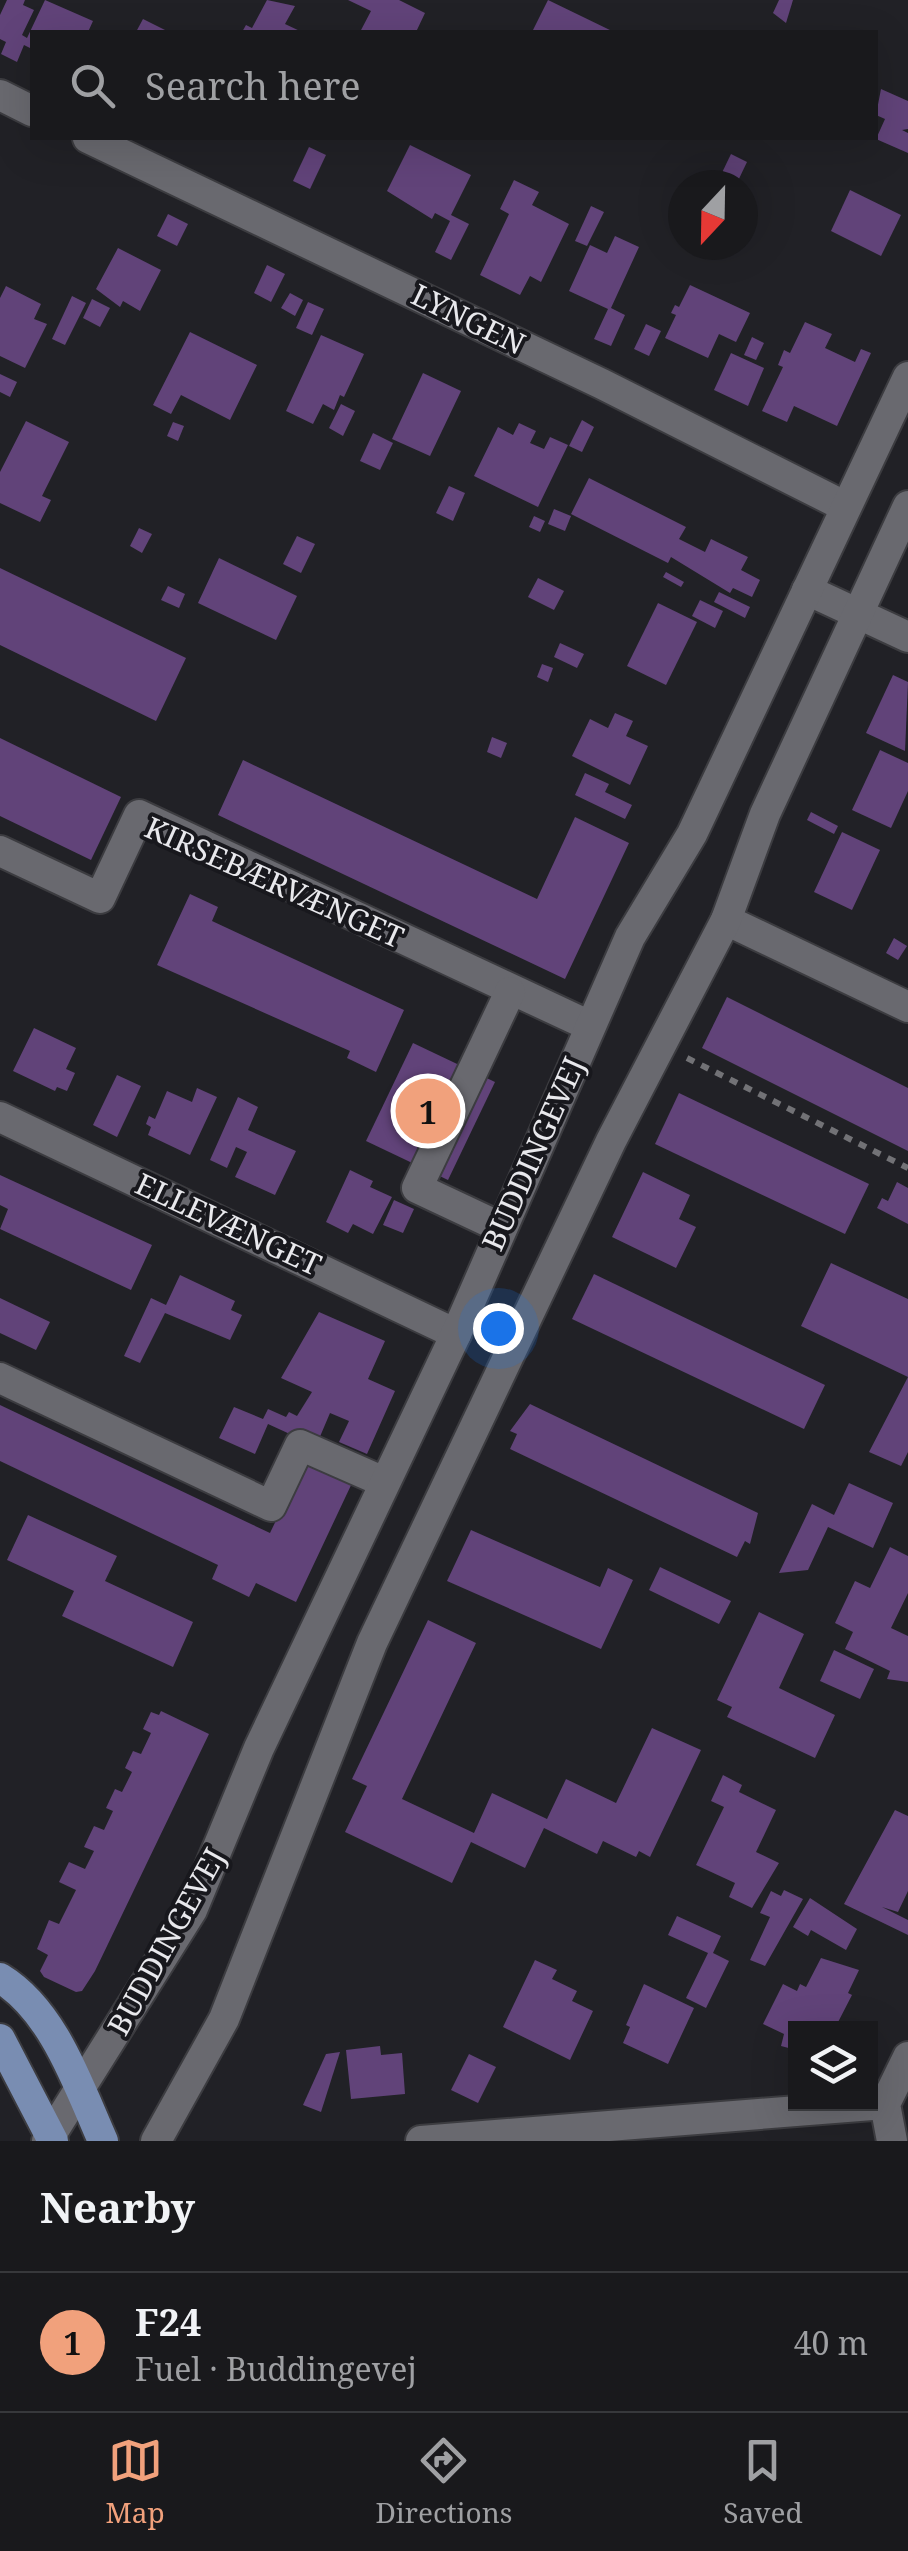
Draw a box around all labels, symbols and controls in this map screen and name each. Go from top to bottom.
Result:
search box [30,30,878,140]
icon: search [65,58,120,113]
text: Search here [145,59,361,111]
north arrow [668,170,758,260]
street label: LYNGEN [405,274,532,364]
street label: KIRSEBÆRVÆNGET [139,806,410,957]
street label: BUDDINGEVEJ [472,1050,594,1257]
pin: 1 [396,1074,460,1148]
street label: ELLEVÆNGET [129,1163,328,1285]
your location [473,1303,524,1354]
street label: BUDDINGEVEJ [97,1840,234,2042]
map controls [788,2021,878,2111]
button: layers [788,2021,878,2111]
text: Nearby [40,2178,195,2235]
text: F24 [135,2295,202,2347]
text: 1 [63,2321,82,2364]
text: 40 m [794,2321,868,2364]
text: Fuel · Buddingevej [135,2347,417,2390]
tab: Map [105,2433,165,2531]
tab: Directions [375,2433,512,2531]
tab: Saved [723,2433,803,2531]

